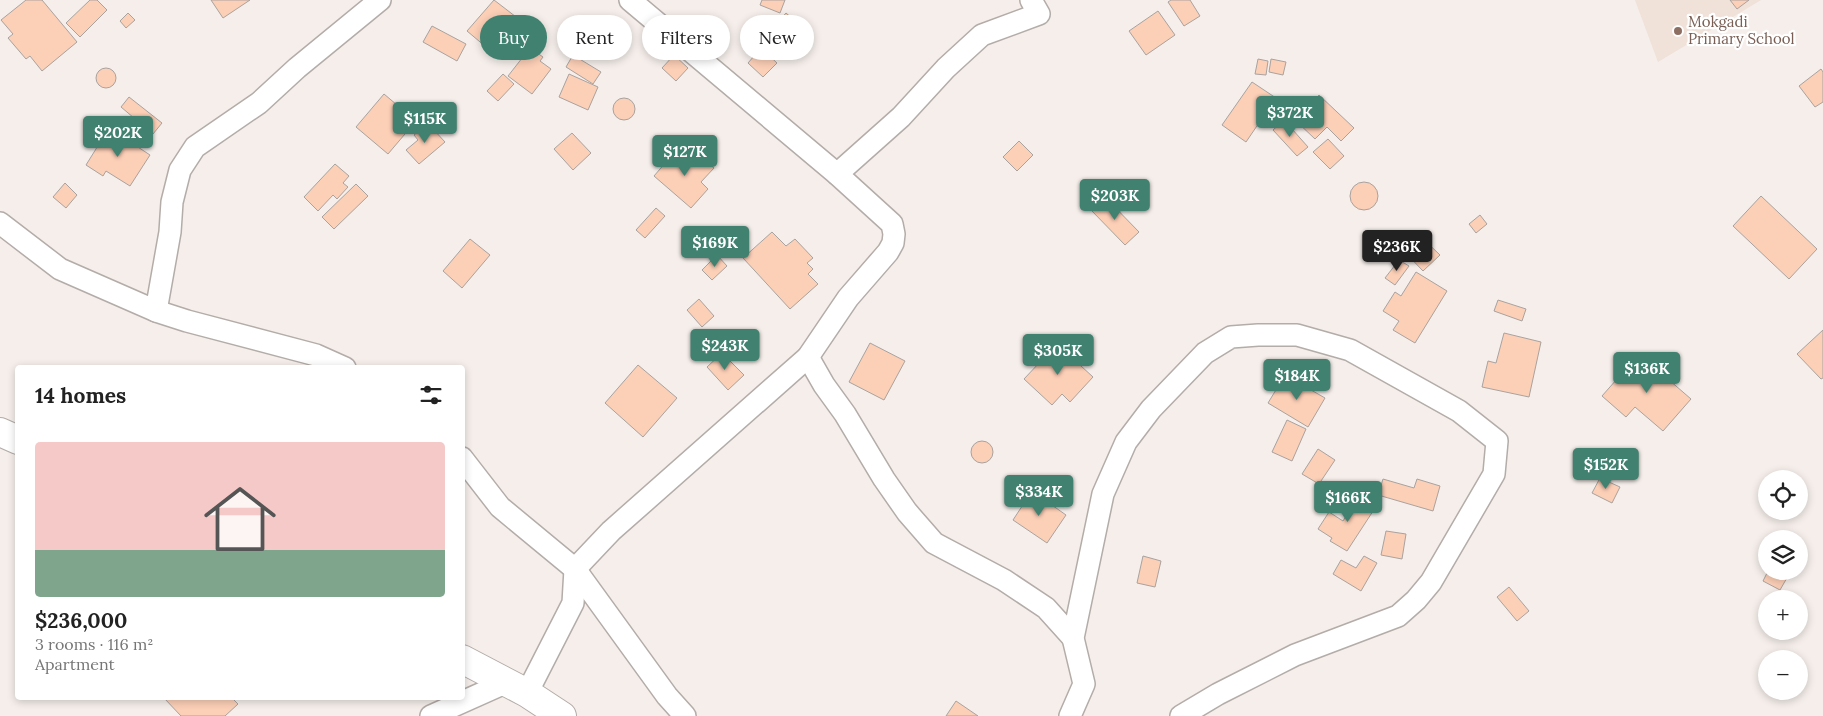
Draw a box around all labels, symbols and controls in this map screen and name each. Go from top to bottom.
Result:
place label: Mokgadi Primary School [1688,12,1795,48]
chip: Buy [480,15,547,60]
chip: Rent [557,15,632,60]
chip: Filters [642,15,730,60]
chip: New [740,15,814,60]
marker: Mokgadi Primary School [1672,25,1684,37]
pin: $372K [1255,96,1325,138]
pin: $115K [390,102,460,144]
text: $372K [1267,102,1313,122]
text: $115K [404,108,446,128]
pin: $202K [83,116,153,158]
text: $202K [94,122,142,142]
pin: $127K [650,134,720,177]
text: $127K [663,141,707,161]
pin: $203K [1080,178,1150,221]
text: $203K [1091,185,1139,205]
pin: $169K [680,226,750,268]
pin: $236K [1362,230,1432,272]
text: $169K [692,232,738,252]
text: $236K [1373,236,1421,256]
pin: $243K [690,328,760,371]
pin: $305K [1023,334,1093,376]
text: $243K [701,335,749,355]
text: $305K [1034,340,1082,360]
pin: $136K [1612,352,1682,394]
pin: $184K [1262,358,1332,401]
text: $136K [1624,358,1670,378]
text: $184K [1274,365,1320,385]
icon: filters [417,381,445,409]
text: 14 homes [35,382,126,409]
pin: $152K [1571,448,1641,490]
text: $152K [1584,454,1628,474]
map controls [1758,470,1808,700]
button: locate [1758,470,1808,520]
icon: home [195,474,285,564]
pin: $334K [1004,474,1074,517]
pin: $166K [1313,480,1383,523]
text: $334K [1015,481,1063,501]
text: $166K [1325,487,1371,507]
button: layers [1758,530,1808,580]
button: + [1758,590,1808,640]
text: $236,000 [35,607,127,634]
text: 3 rooms · 116 m² [35,634,153,654]
button: − [1758,650,1808,700]
text: Apartment [35,654,115,674]

